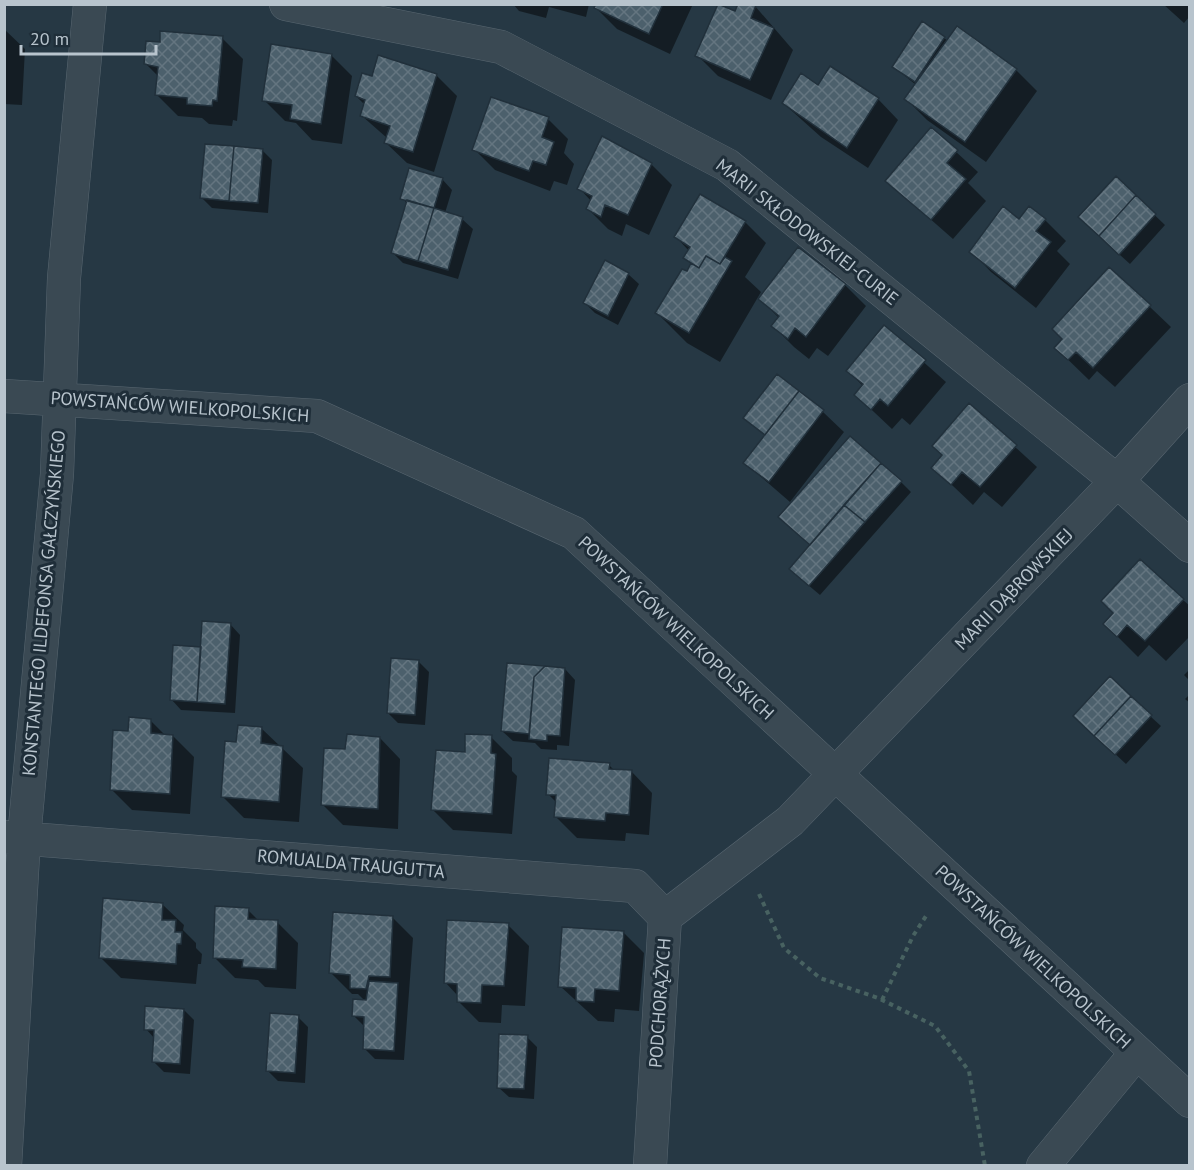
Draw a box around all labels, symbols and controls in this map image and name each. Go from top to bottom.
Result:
scale bar [21,18,156,56]
text: 20 m [30,27,69,50]
street label: MARII SKŁODOWSKIEJ-CURIE [712,153,903,310]
street label: POWSTAŃCÓW WIELKOPOLSKICH [50,386,310,427]
street label: KONSTANTEGO ILDEFONSA GAŁCZYŃSKIEGO [17,429,70,777]
street label: MARII DĄBROWSKIEJ [950,523,1078,654]
street label: POWSTAŃCÓW WIELKOPOLSKICH [574,531,779,724]
street label: ROMUALDA TRAUGUTTA [256,844,446,883]
street label: POWSTAŃCÓW WIELKOPOLSKICH [931,860,1136,1053]
street label: PODCHORĄŻYCH [643,937,676,1069]

